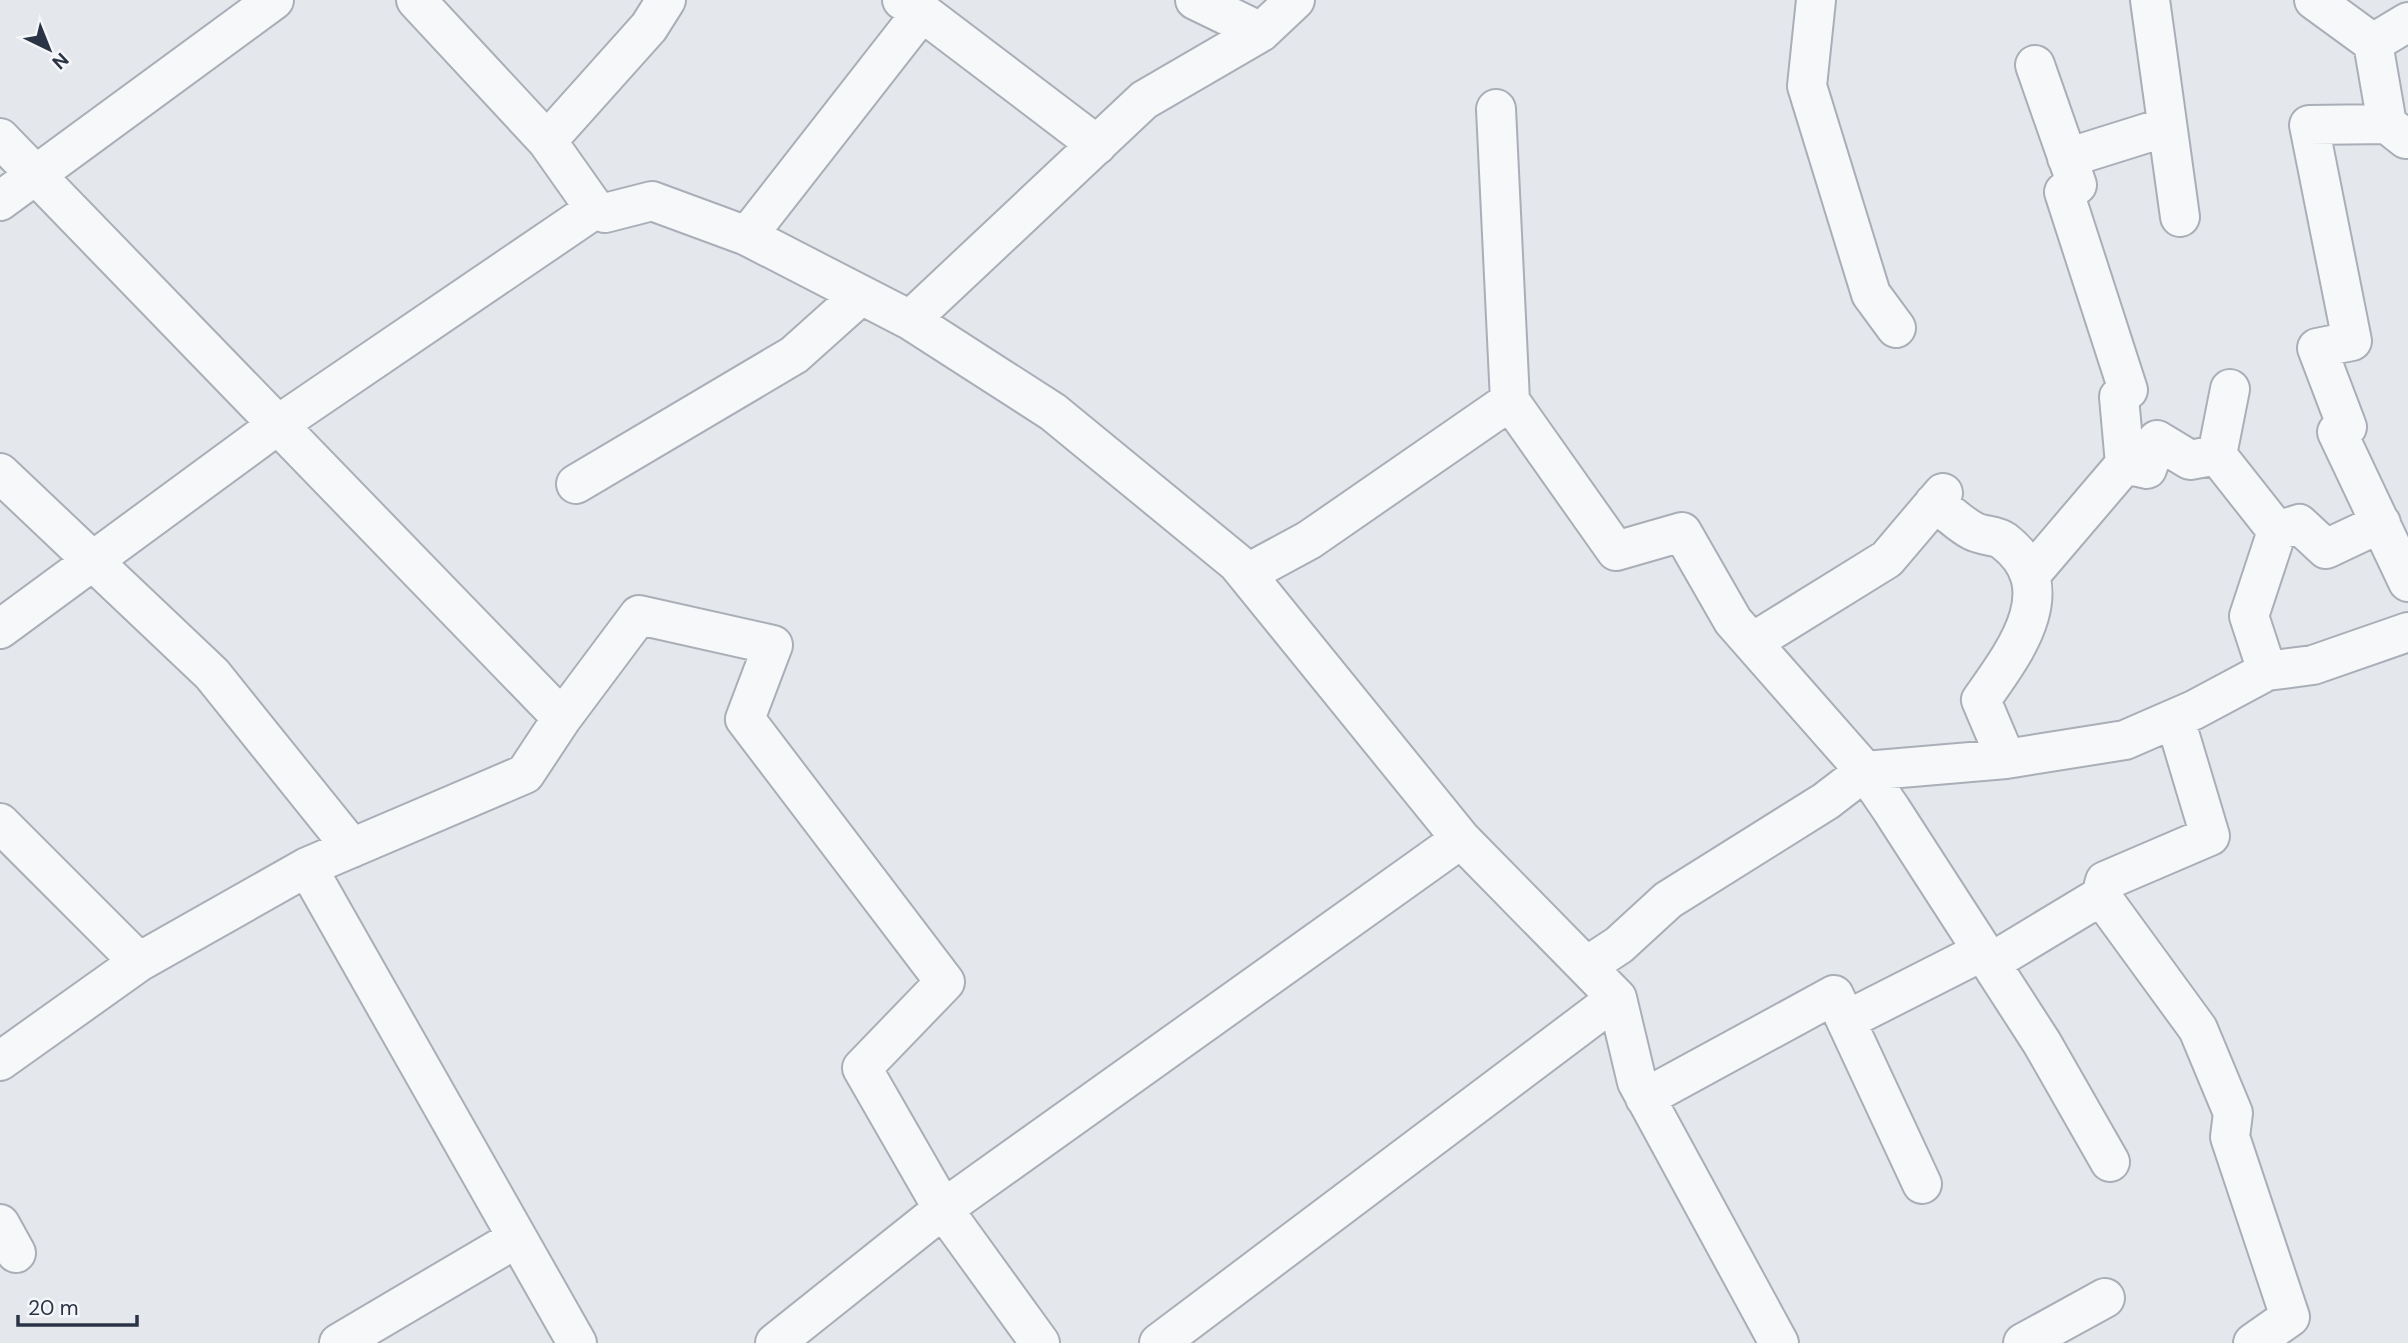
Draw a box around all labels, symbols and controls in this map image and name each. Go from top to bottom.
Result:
north arrow [14,14,84,84]
text: N [47,47,74,75]
scale bar [18,1284,136,1328]
text: 20 m [28,1294,79,1322]

